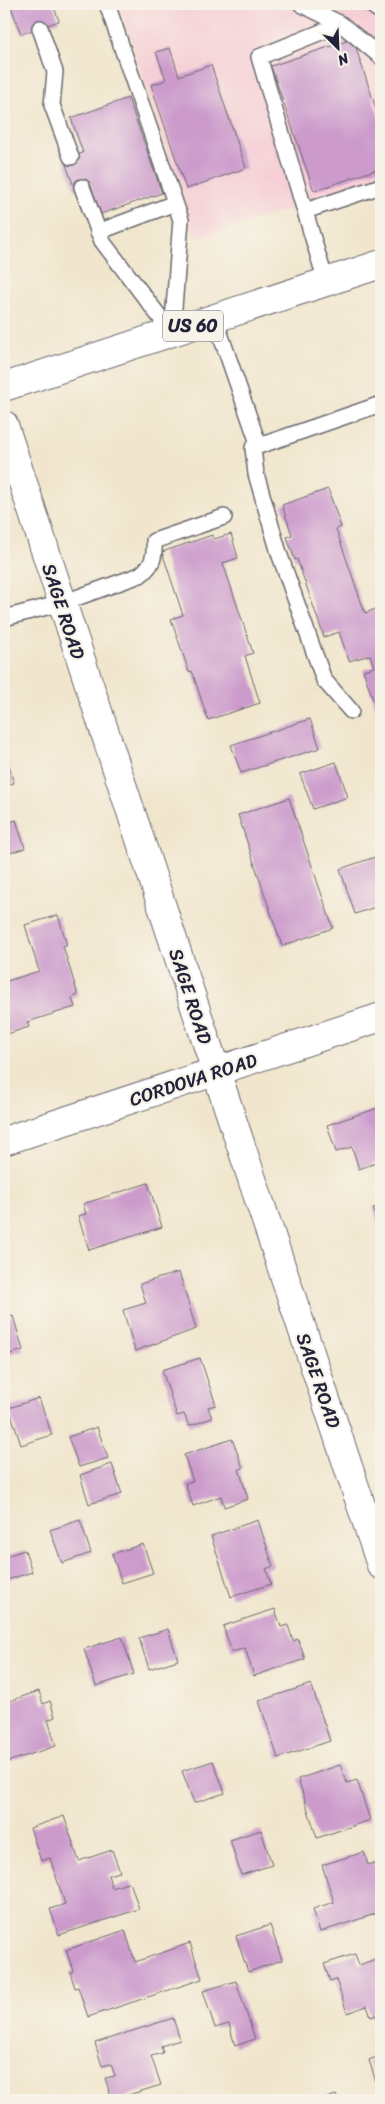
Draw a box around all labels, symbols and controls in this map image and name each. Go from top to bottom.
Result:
north arrow [312,22,362,72]
text: N [333,46,354,73]
road number: US 60 [163,310,223,342]
street label: SAGE ROAD [33,559,95,664]
street label: SAGE ROAD [160,944,222,1049]
street label: CORDOVA ROAD [125,1043,262,1116]
street label: SAGE ROAD [287,1328,350,1433]

